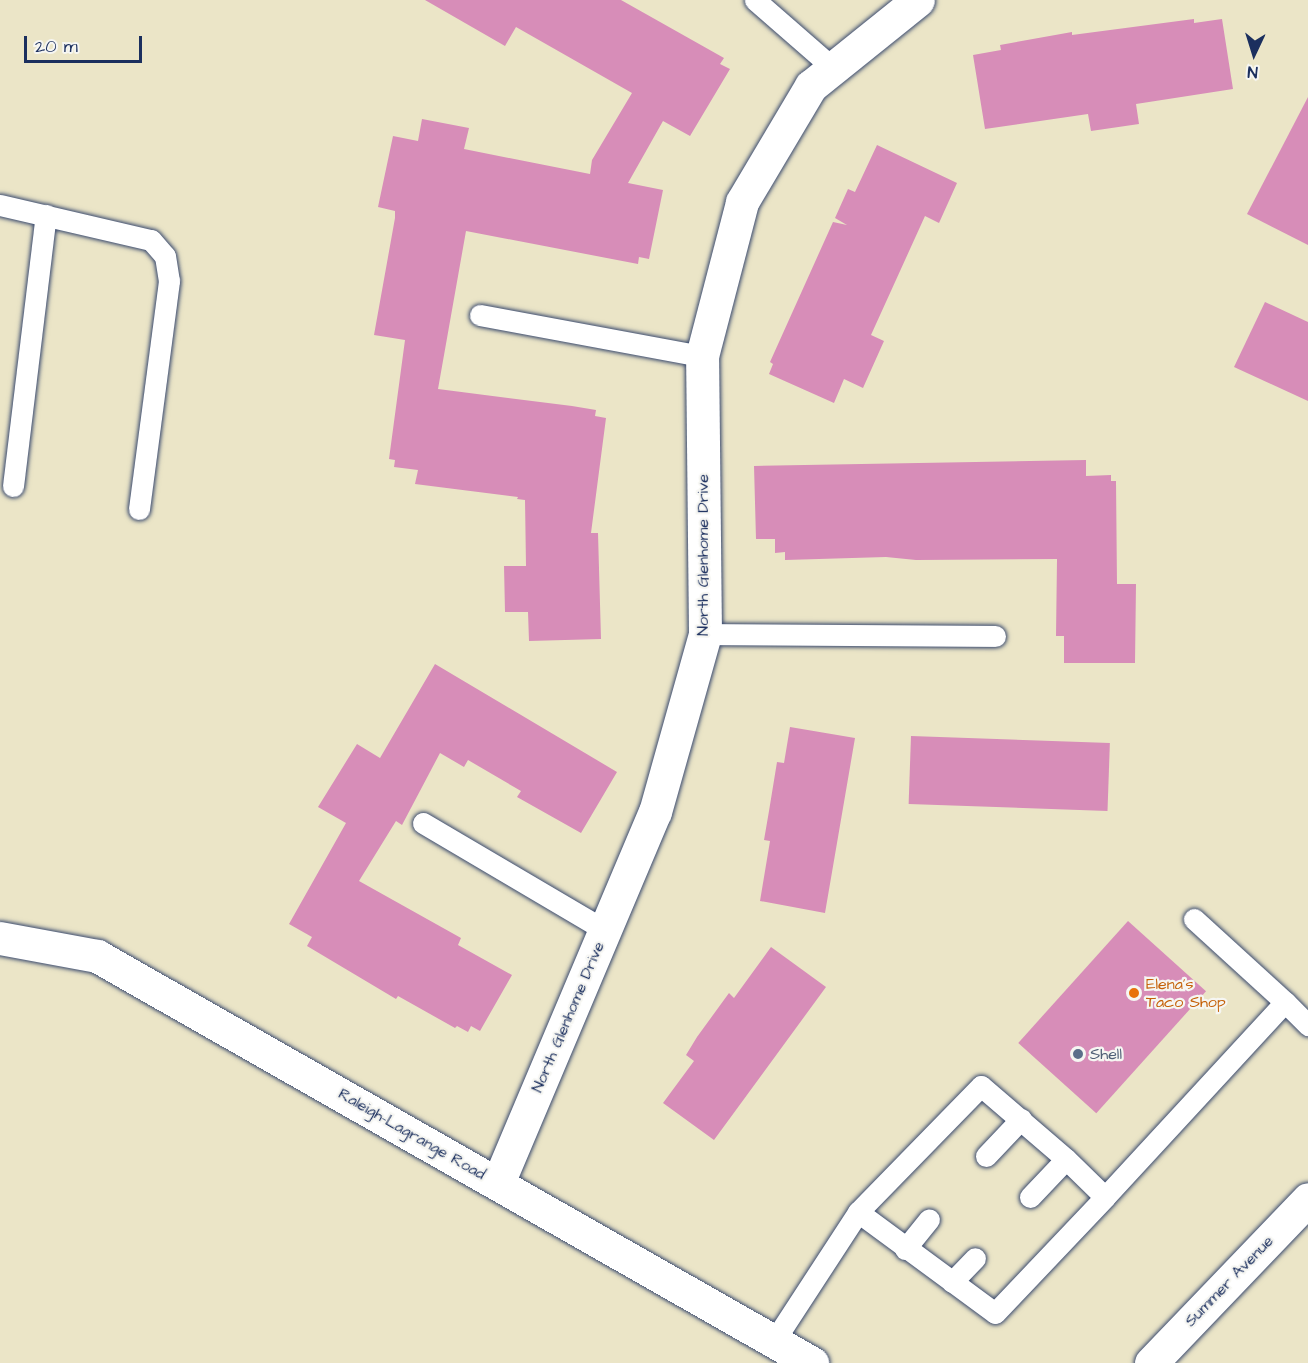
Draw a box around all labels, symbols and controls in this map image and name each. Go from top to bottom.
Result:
scale bar [27,24,146,62]
north arrow [1224,24,1284,84]
text: 20 m [35,34,78,59]
text: N [1247,61,1259,83]
street label: North Glenhome Drive [693,474,713,636]
street label: North Glenhome Drive [528,939,608,1095]
place label: Elena's Taco Shop [1146,974,1226,1012]
marker: Elena's Taco Shop [1127,986,1141,1000]
place label: Shell [1090,1044,1122,1064]
marker: Shell [1071,1047,1085,1061]
street label: Raleigh-Lagrange Road [335,1084,489,1184]
street label: Summer Avenue [1181,1231,1277,1331]

